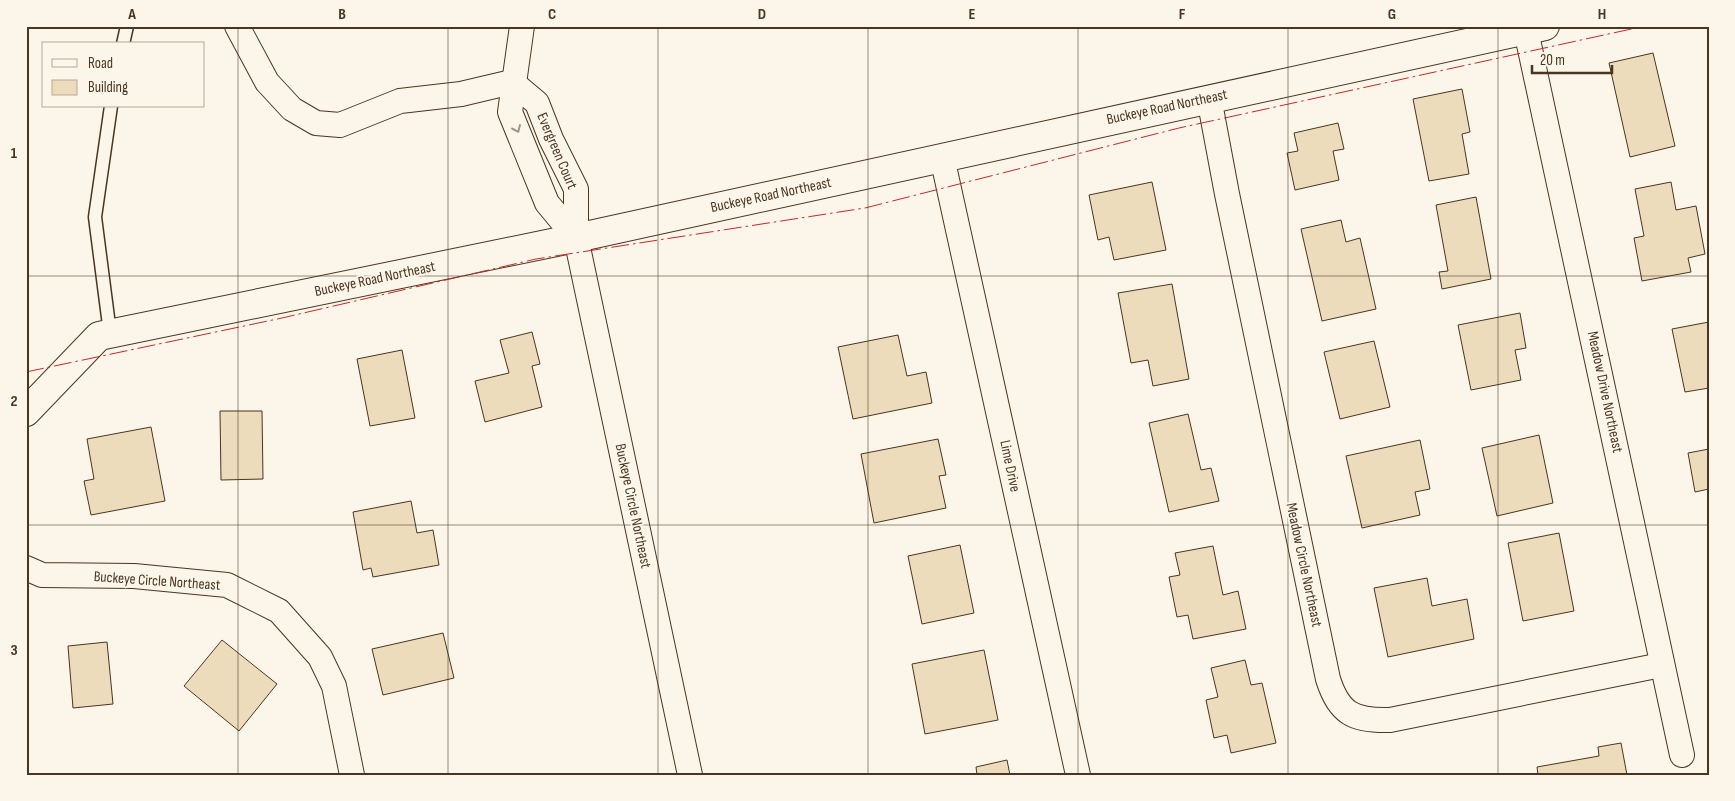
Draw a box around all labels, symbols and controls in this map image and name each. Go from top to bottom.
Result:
text: A [127,5,136,24]
text: B [338,5,346,24]
text: C [548,5,556,24]
text: D [758,5,766,24]
text: E [969,5,976,24]
text: F [1179,5,1186,24]
text: G [1388,5,1396,24]
text: H [1598,5,1606,24]
legend [42,42,205,108]
scale bar [1532,42,1612,74]
text: 20 m [1540,51,1565,70]
text: Road [88,54,113,73]
text: Building [88,78,128,97]
street label: Buckeye Road Northeast [1105,85,1230,129]
street label: Evergreen Court [532,110,582,193]
one-way arrow [511,124,522,133]
text: 1 [11,144,18,163]
street label: Buckeye Road Northeast [709,173,834,217]
street label: Buckeye Road Northeast [313,257,438,301]
street label: Meadow Drive Northeast [1583,330,1627,455]
text: 2 [10,392,18,411]
street label: Lime Drive [995,438,1025,494]
street label: Buckeye Circle Northeast [611,442,656,570]
street label: Meadow Circle Northeast [1282,501,1327,629]
street label: Buckeye Circle Northeast [93,567,221,595]
text: 3 [10,641,18,660]

